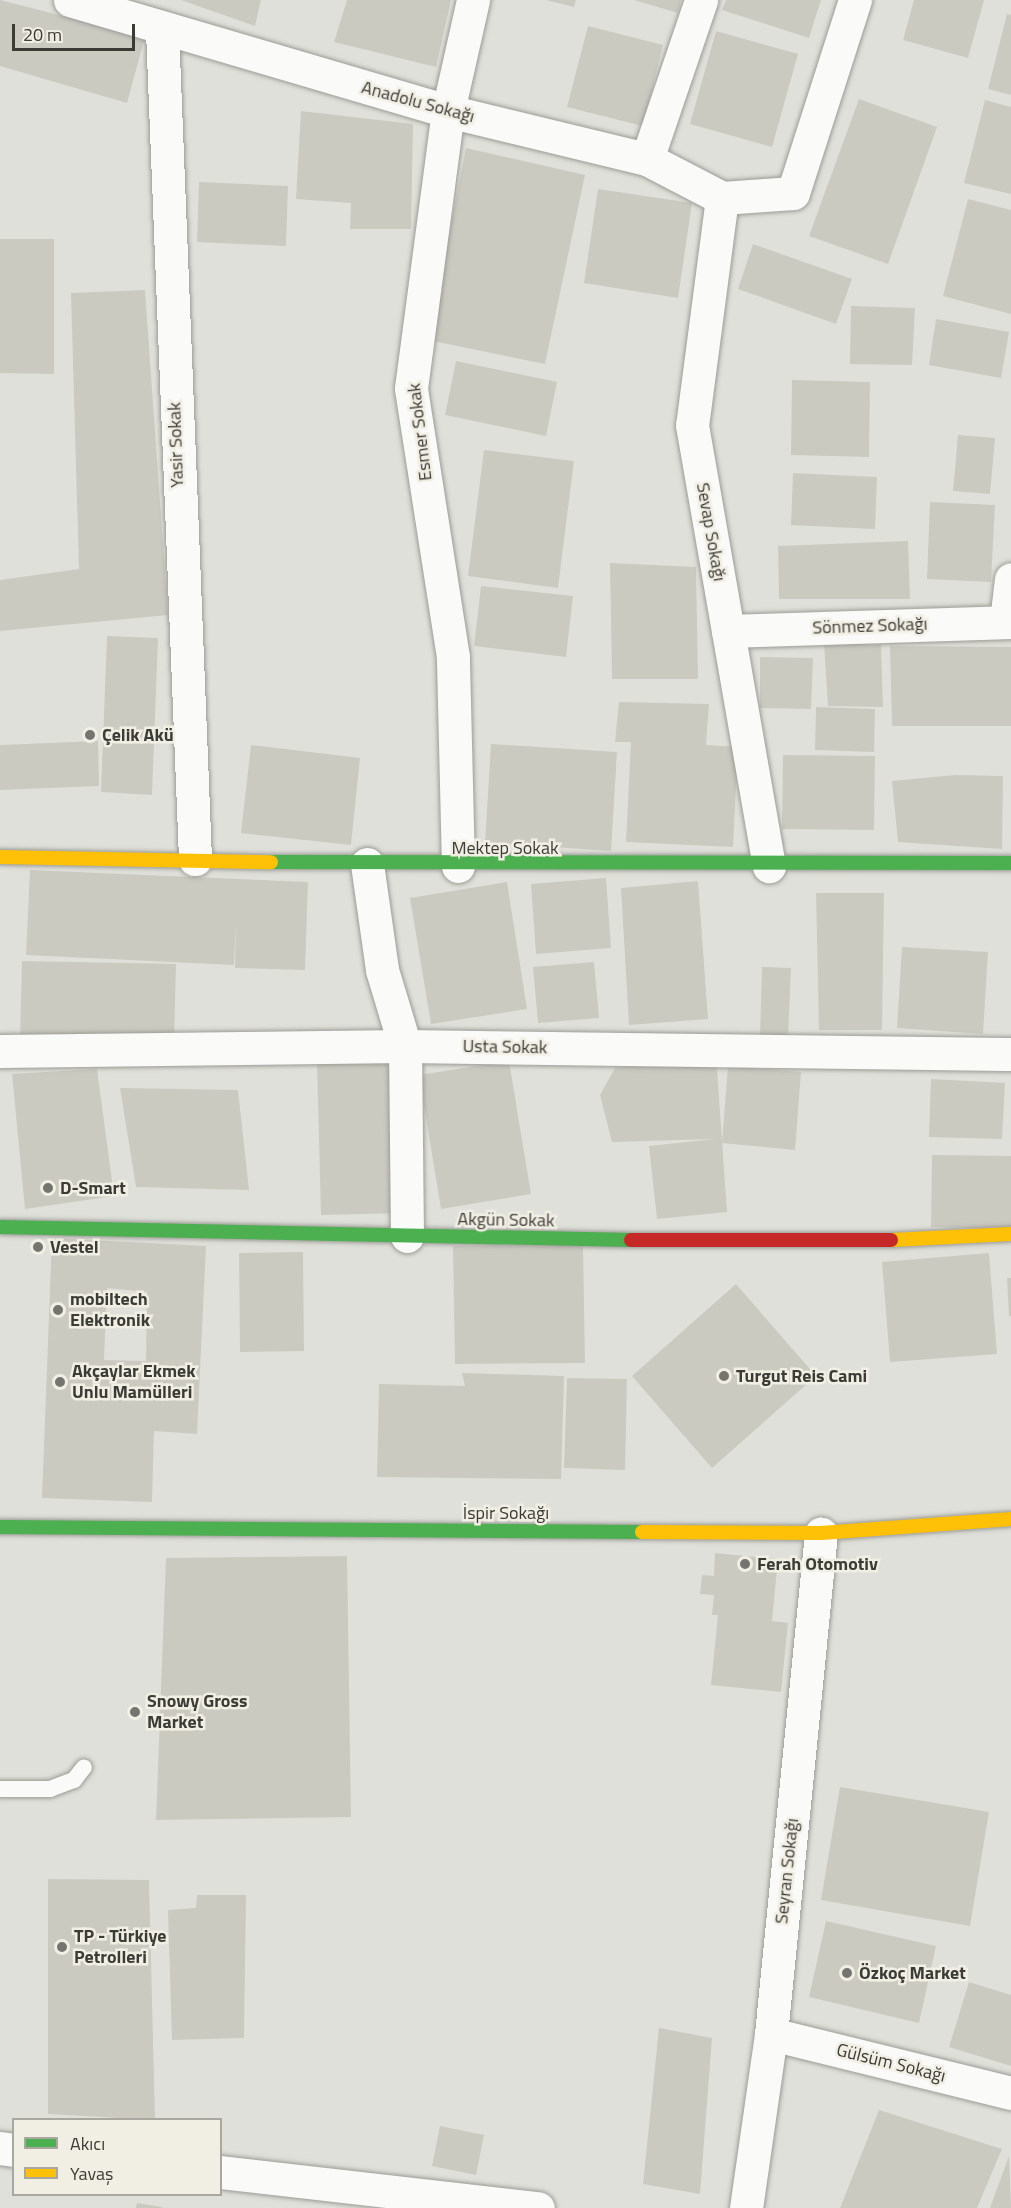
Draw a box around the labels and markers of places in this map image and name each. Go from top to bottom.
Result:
place label: Çelik Akü [102,724,174,746]
marker: Çelik Akü [83,728,97,742]
place label: D-Smart [60,1177,126,1199]
marker: D-Smart [41,1181,55,1195]
place label: Vestel [50,1236,99,1258]
marker: Vestel [31,1240,45,1254]
place label: mobiltech Elektronik [70,1289,150,1332]
marker: mobiltech Elektronik [51,1303,65,1317]
place label: Akçaylar Ekmek Unlu Mamülleri [72,1361,196,1404]
place label: Turgut Reis Cami [736,1365,867,1387]
marker: Turgut Reis Cami [717,1369,731,1383]
marker: Akçaylar Ekmek Unlu Mamülleri [53,1375,67,1389]
place label: Ferah Otomotiv [757,1553,878,1575]
marker: Ferah Otomotiv [738,1557,752,1571]
place label: Snowy Gross Market [147,1691,247,1734]
marker: Snowy Gross Market [128,1705,142,1719]
place label: TP - Türkiye Petrolleri [74,1926,166,1968]
marker: TP - Türkiye Petrolleri [55,1940,69,1954]
place label: Özkoç Market [859,1962,966,1984]
marker: Özkoç Market [840,1966,854,1980]

